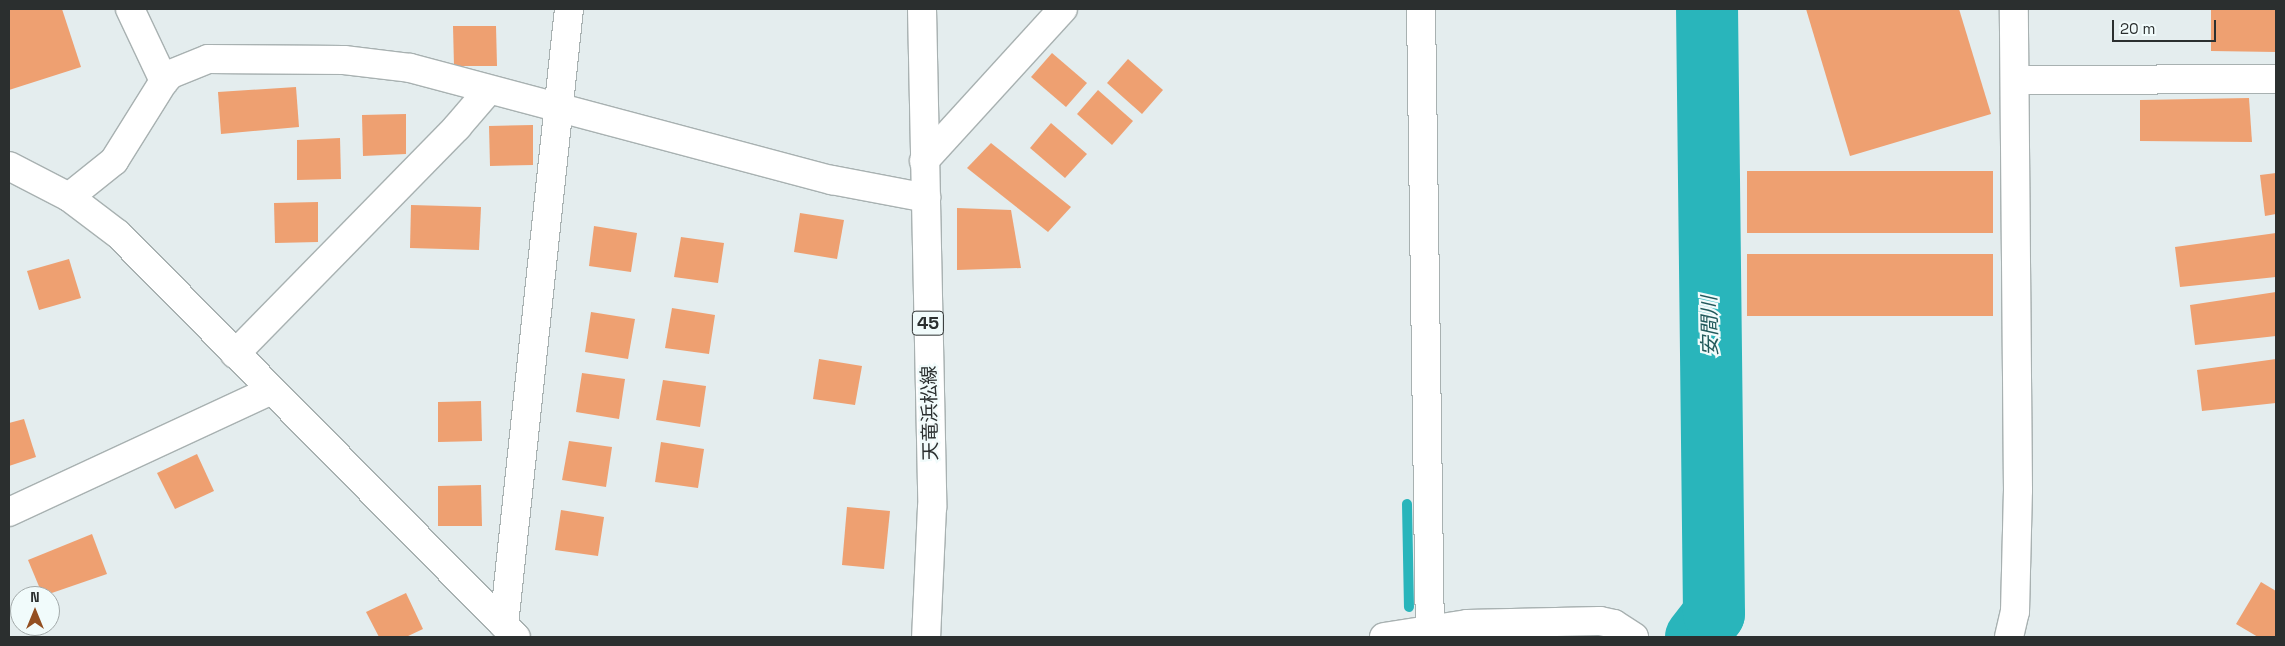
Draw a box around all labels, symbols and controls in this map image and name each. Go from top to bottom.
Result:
scale bar [2115,10,2219,42]
text: 20 m [2120,19,2155,38]
water label: 安間川 [1697,296,1723,356]
road number: 45 [912,307,944,338]
street label: 天竜浜松線 [918,365,942,461]
north arrow [10,586,60,636]
text: N [30,588,40,606]

